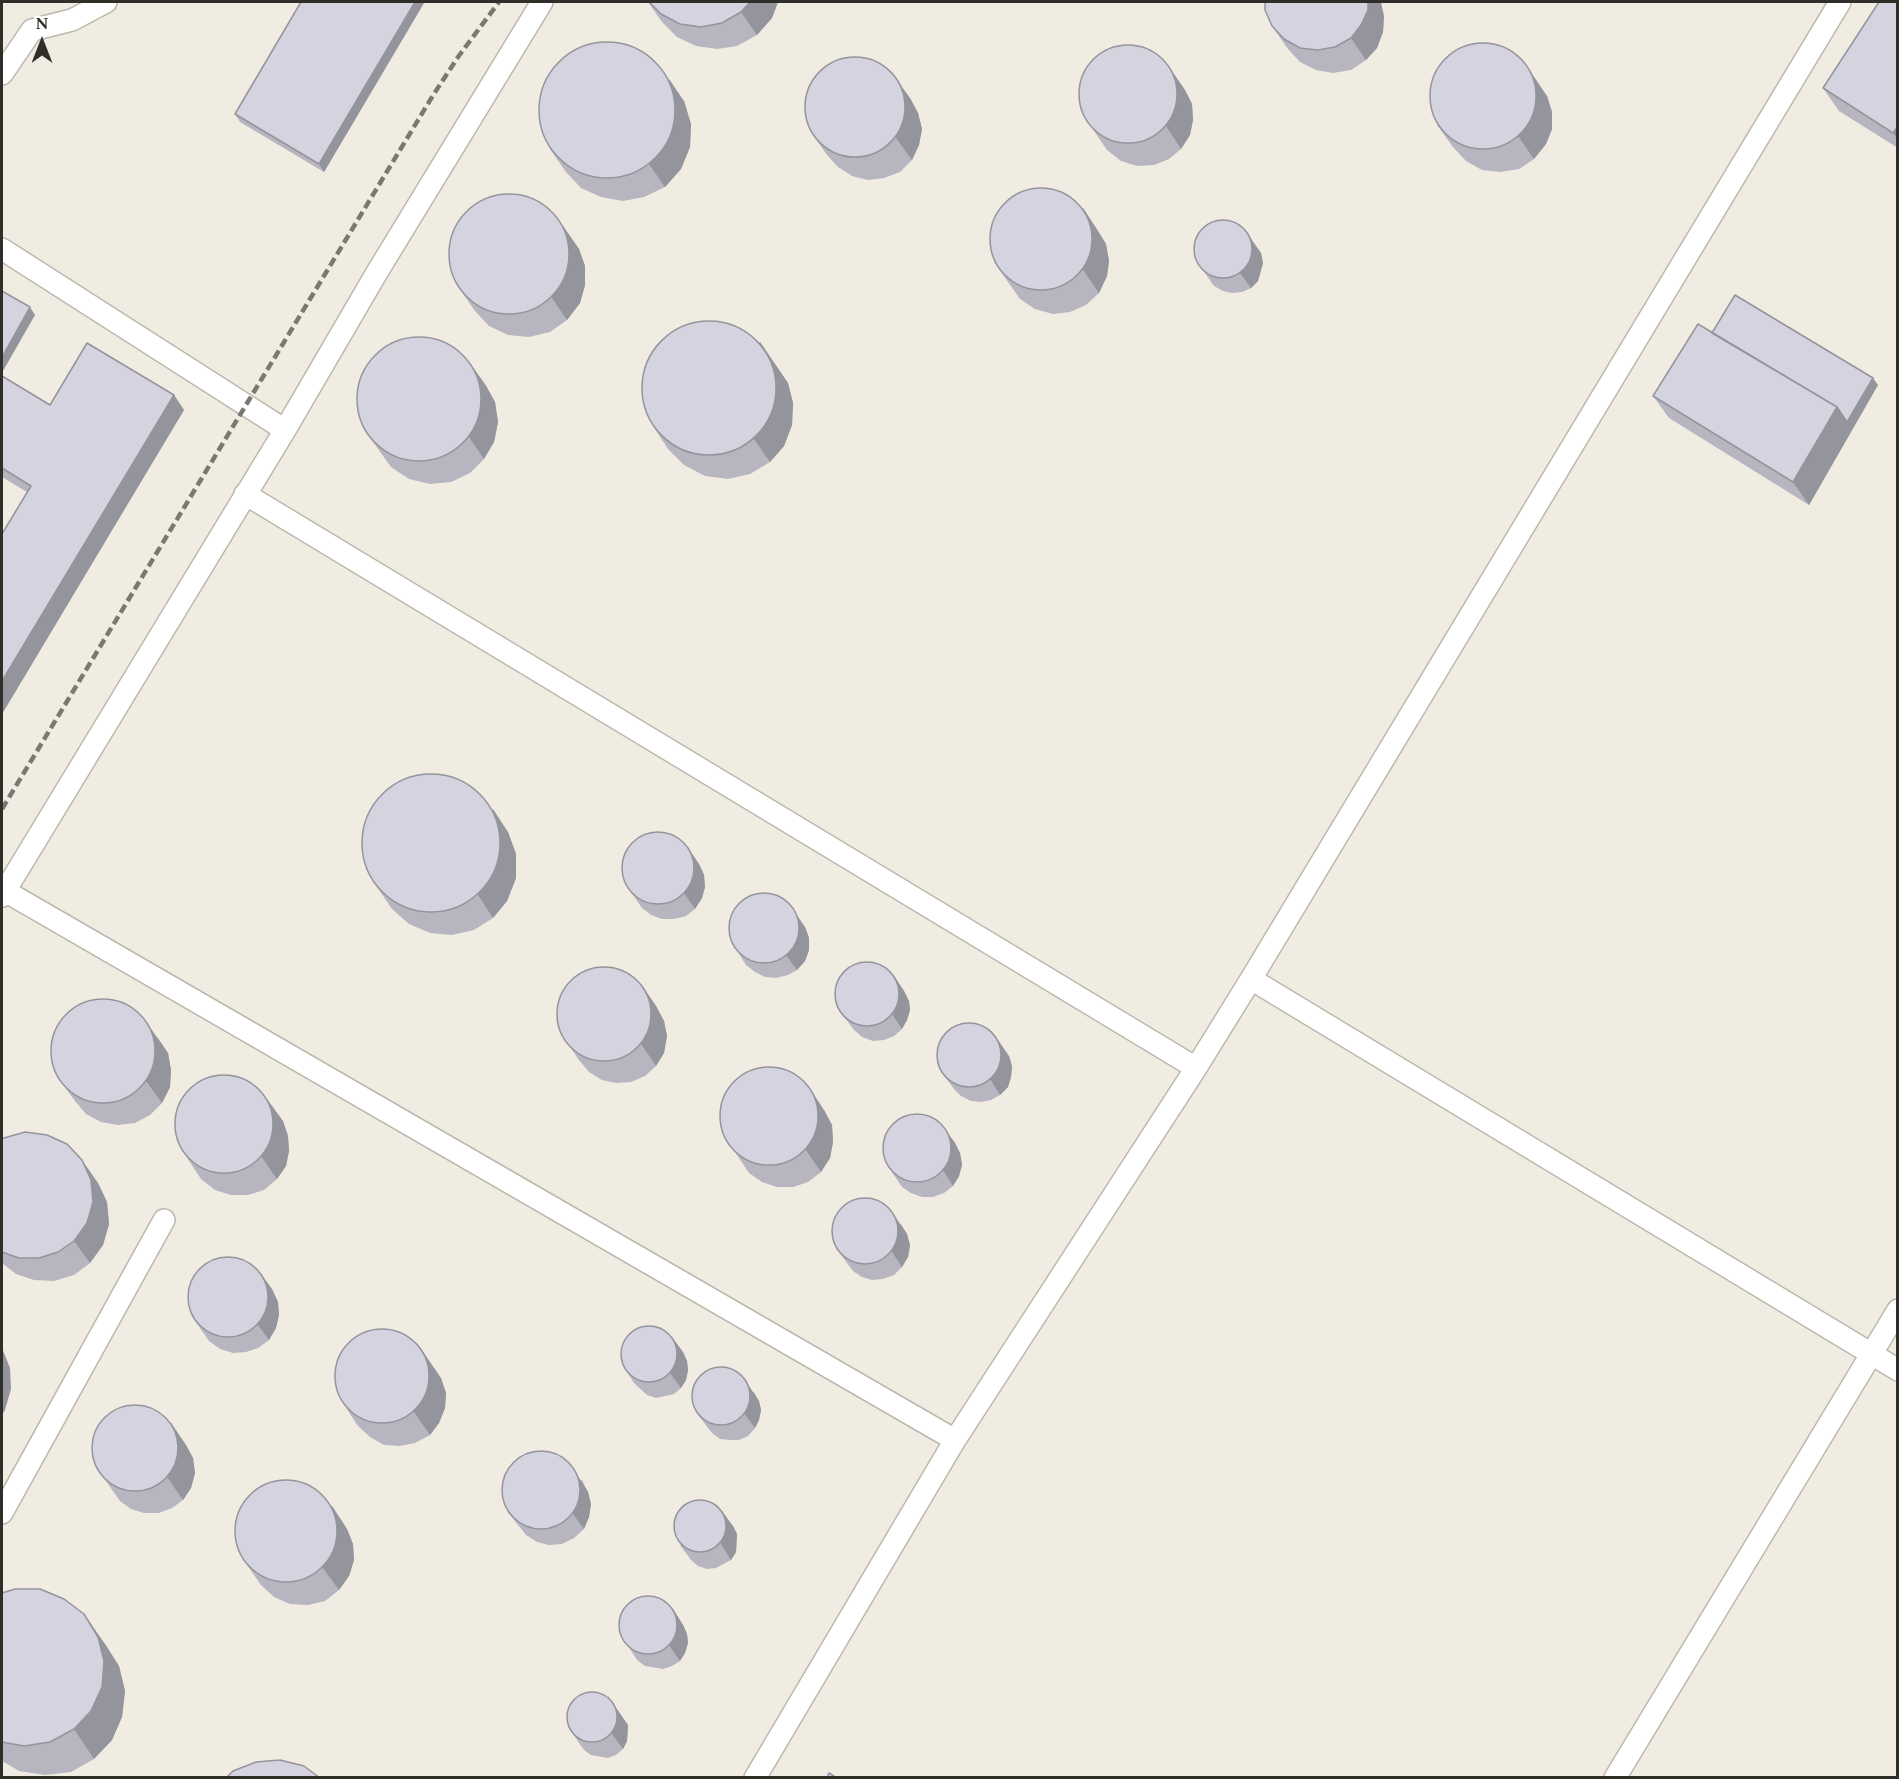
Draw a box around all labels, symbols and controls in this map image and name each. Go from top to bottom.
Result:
north arrow [12,12,72,72]
text: N [35,12,49,36]

